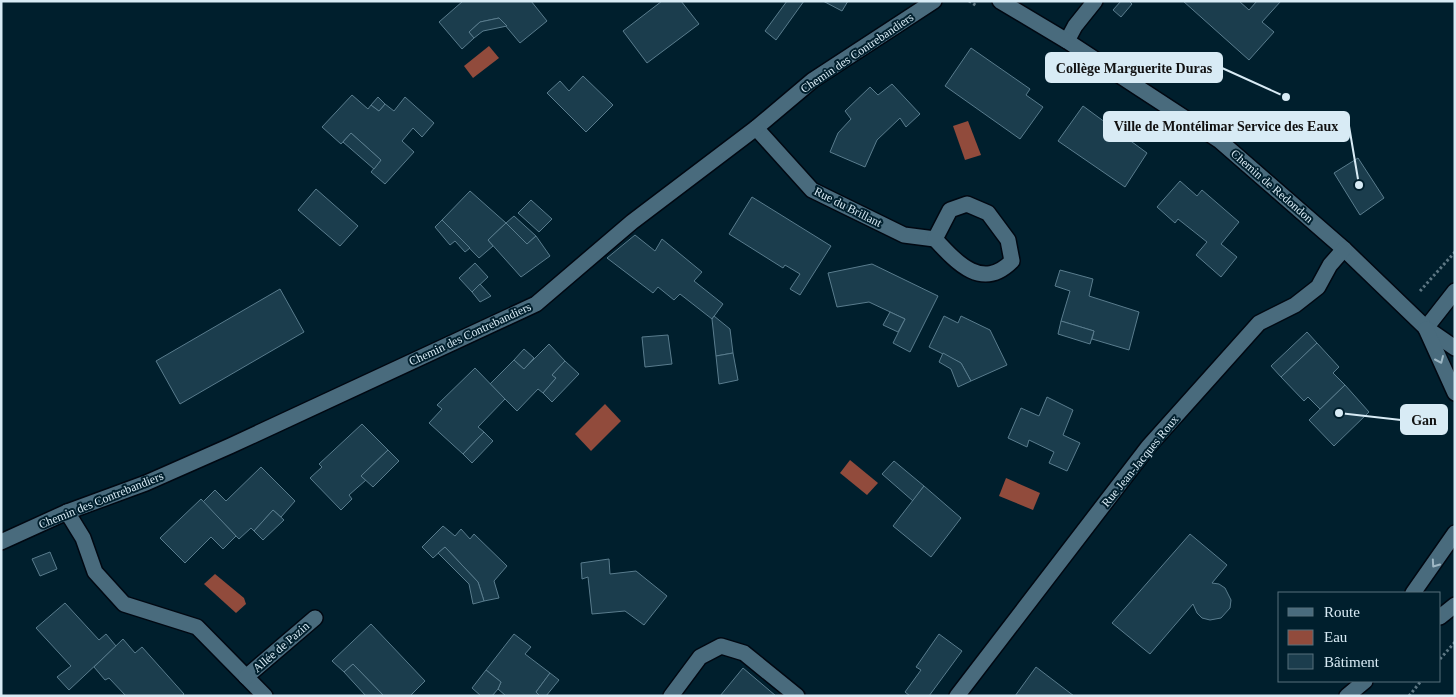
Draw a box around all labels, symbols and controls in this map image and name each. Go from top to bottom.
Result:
street label: Chemin des Contrebandiers [798,10,916,96]
callout: Collège Marguerite Duras [1046,53,1222,82]
text: Collège Marguerite Duras [1056,61,1213,76]
callout: Ville de Montélimar Service des Eaux [1104,112,1349,141]
text: Ville de Montélimar Service des Eaux [1114,119,1338,134]
street label: Chemin de Redondon [1228,146,1316,226]
street label: Rue du Brillant [812,184,885,230]
street label: Chemin des Contrebandiers [407,299,534,369]
one-way arrow [1434,355,1445,364]
callout: Gan [1401,405,1447,434]
street label: Rue Jean-Jacques Roux [1099,412,1181,510]
text: Gan [1411,413,1437,428]
street label: Chemin des Contrebandiers [37,468,166,531]
one-way arrow [1432,558,1441,568]
legend [1278,592,1441,682]
text: Route [1324,604,1360,620]
street label: Allée de Pazin [250,619,312,675]
text: Eau [1324,629,1348,645]
text: Bâtiment [1324,654,1380,670]

